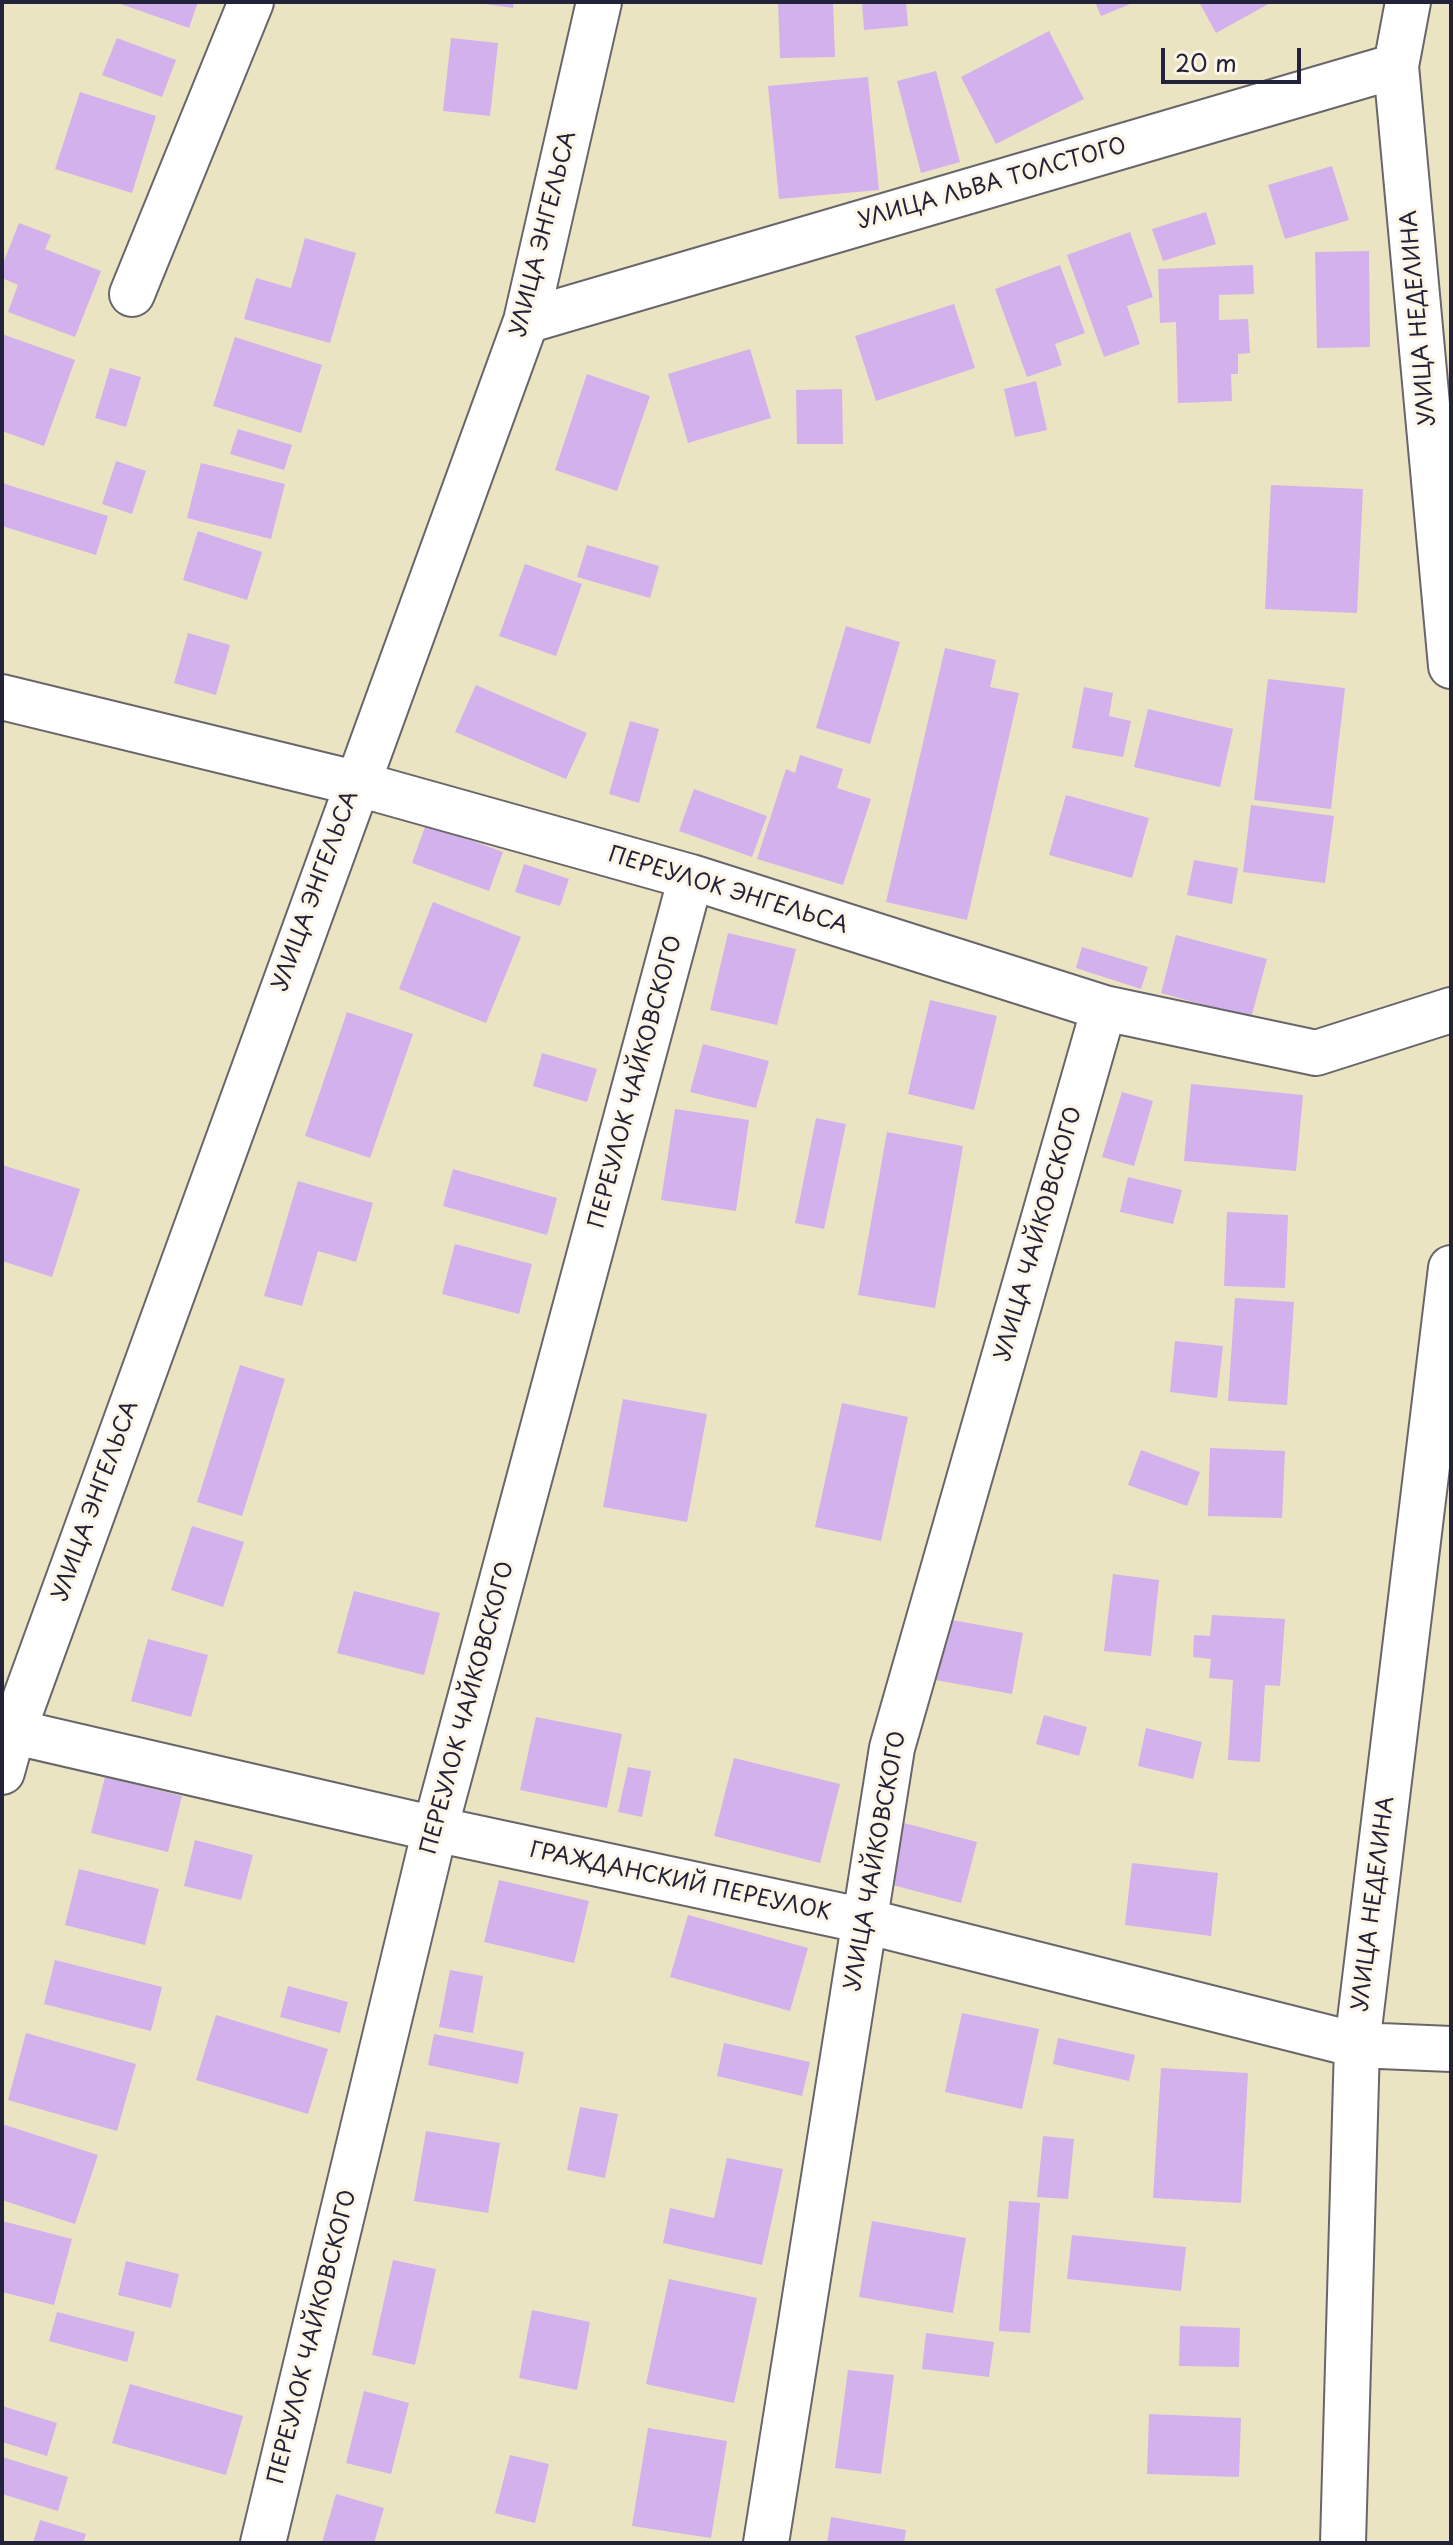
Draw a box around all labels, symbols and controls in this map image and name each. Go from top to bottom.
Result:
scale bar [1165,32,1305,82]
text: 20 m [1175,44,1237,80]
street label: УЛИЦА ЭНГЕЛЬСА [506,129,582,339]
street label: УЛИЦА ЛЬВА ТОЛСТОГО [855,133,1129,235]
street label: УЛИЦА НЕДЕЛИНА [1396,209,1442,427]
street label: УЛИЦА ЭНГЕЛЬСА [268,787,364,995]
street label: ПЕРЕУЛОК ЭНГЕЛЬСА [605,842,851,940]
street label: ПЕРЕУЛОК ЧАЙКОВСКОГО [584,933,688,1231]
street label: УЛИЦА ЧАЙКОВСКОГО [990,1104,1088,1364]
street label: УЛИЦА ЭНГЕЛЬСА [48,1397,144,1605]
street label: ПЕРЕУЛОК ЧАЙКОВСКОГО [416,1559,520,1857]
street label: УЛИЦА ЧАЙКОВСКОГО [840,1729,912,1993]
street label: УЛИЦА НЕДЕЛИНА [1348,1795,1400,2013]
street label: ГРАЖДАНСКИЙ ПЕРЕУЛОК [527,1837,833,1927]
street label: ПЕРЕУЛОК ЧАЙКОВСКОГО [264,2187,362,2487]

